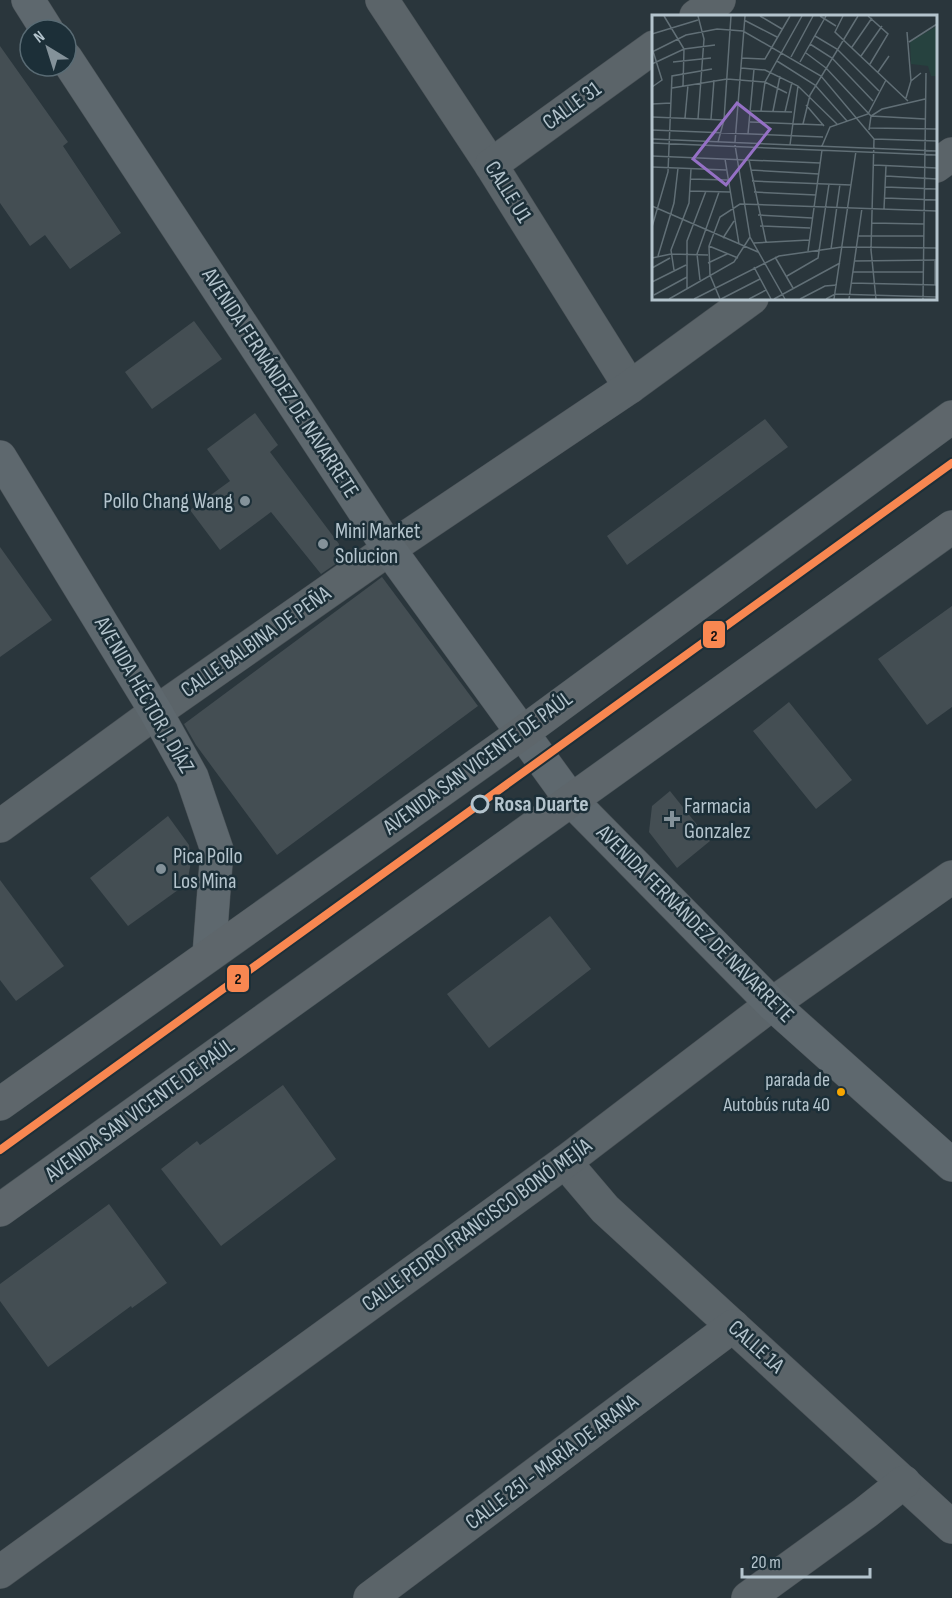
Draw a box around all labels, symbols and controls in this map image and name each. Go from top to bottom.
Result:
inset map [652,15,937,300]
north arrow [18,18,78,78]
text: N [30,27,49,47]
street label: CALLE 31 [537,76,607,136]
street label: CALLE U1 [479,156,538,228]
street label: AVENIDA FERNÁNDEZ DE NAVARRETE [195,262,364,503]
place label: Pollo Chang Wang [103,488,233,515]
marker: Pollo Chang Wang [238,494,252,508]
place label: Mini Market Solucion [335,518,421,570]
marker: Mini Market Solucion [316,537,330,551]
street label: CALLE BALBINA DE PEÑA [176,580,337,704]
street label: AVENIDA HÉCTOR J. DÍAZ [88,611,200,778]
line badge: 2 [702,620,726,649]
text: 2 [710,627,718,646]
street label: AVENIDA SAN VICENTE DE PAÚL [377,685,578,841]
place label: Rosa Duarte [494,791,589,818]
place label: Farmacia Gonzalez [684,793,751,845]
marker: Rosa Duarte [471,795,489,813]
marker: Farmacia Gonzalez [665,812,679,826]
street label: AVENIDA FERNÁNDEZ DE NAVARRETE [590,819,800,1029]
place label: Pica Pollo Los Mina [173,843,243,895]
marker: Pica Pollo Los Mina [154,862,168,876]
line badge: 2 [226,964,250,993]
text: 2 [234,970,242,989]
street label: AVENIDA SAN VICENTE DE PAÚL [39,1032,240,1188]
place label: parada de Autobús ruta 40 [723,1068,830,1117]
marker: parada de Autobús ruta 40 [835,1086,847,1098]
street label: CALLE PEDRO FRANCISCO BONÓ MEJÍA [357,1132,598,1318]
street label: CALLE 1A [722,1315,790,1380]
street label: CALLE 25I - MARÍA DE ARANA [460,1388,644,1536]
scale bar [742,1541,870,1579]
text: 20 m [751,1552,781,1573]

